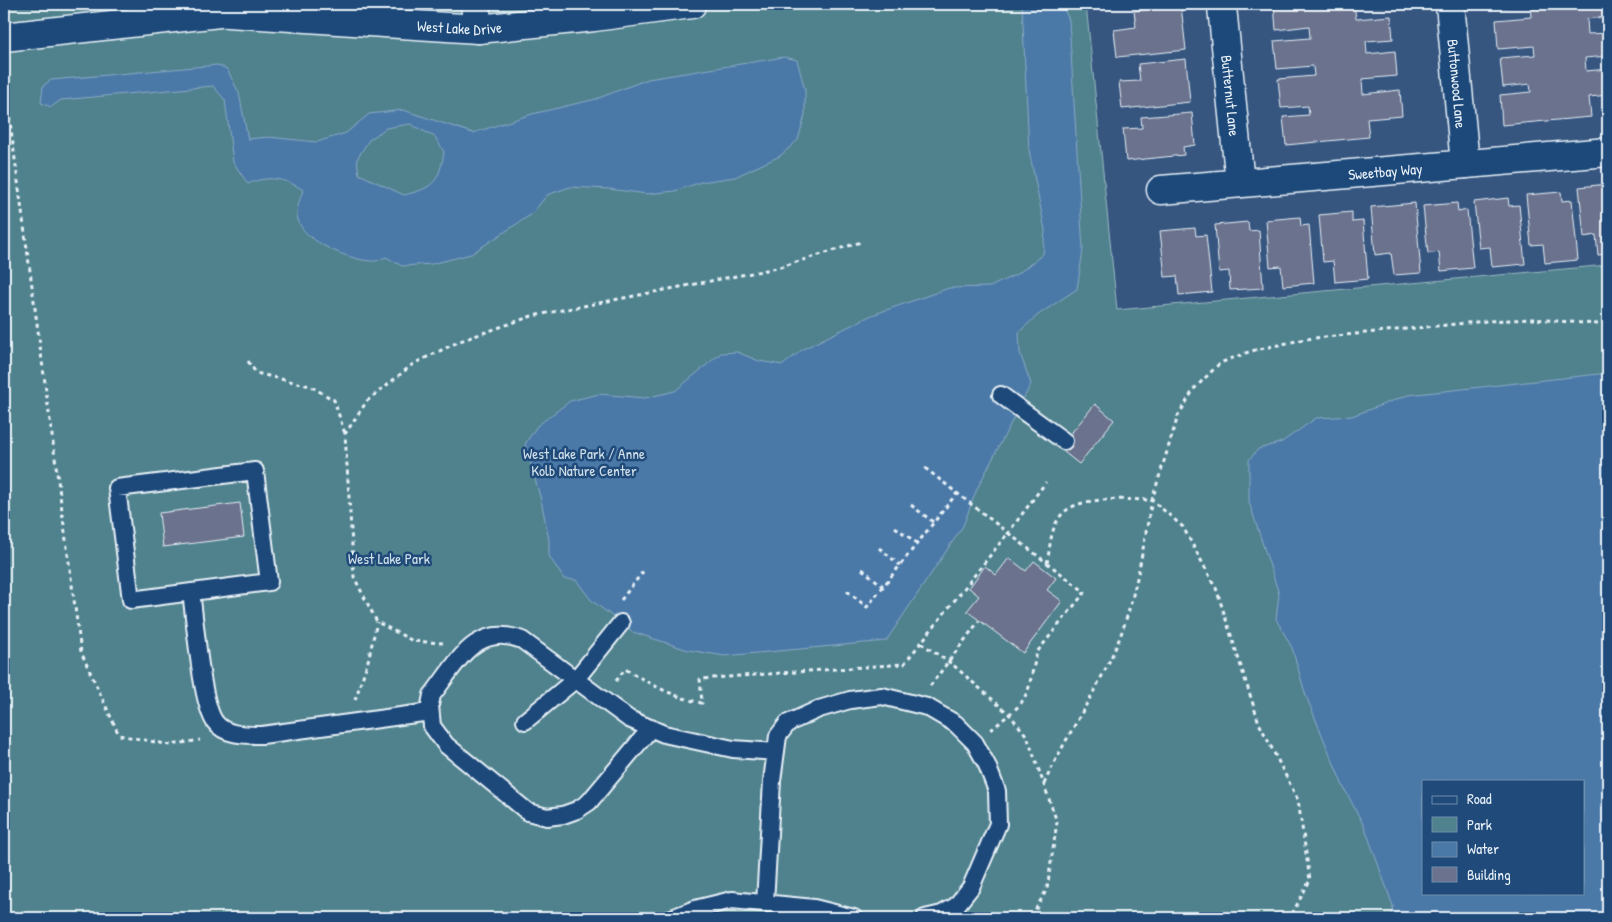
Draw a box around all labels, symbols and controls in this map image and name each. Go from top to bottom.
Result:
street label: West Lake Drive [416,15,503,40]
street label: Buttonwood Lane [1443,38,1472,129]
street label: Butternut Lane [1216,54,1246,137]
street label: Sweetbay Way [1347,157,1423,185]
park label: West Lake Park / Anne Kolb Nature Center [523,443,645,481]
park label: West Lake Park [348,548,430,569]
legend [1422,780,1584,894]
text: Road [1467,788,1492,809]
text: Park [1467,814,1492,835]
text: Water [1467,838,1499,859]
text: Building [1467,864,1511,885]

